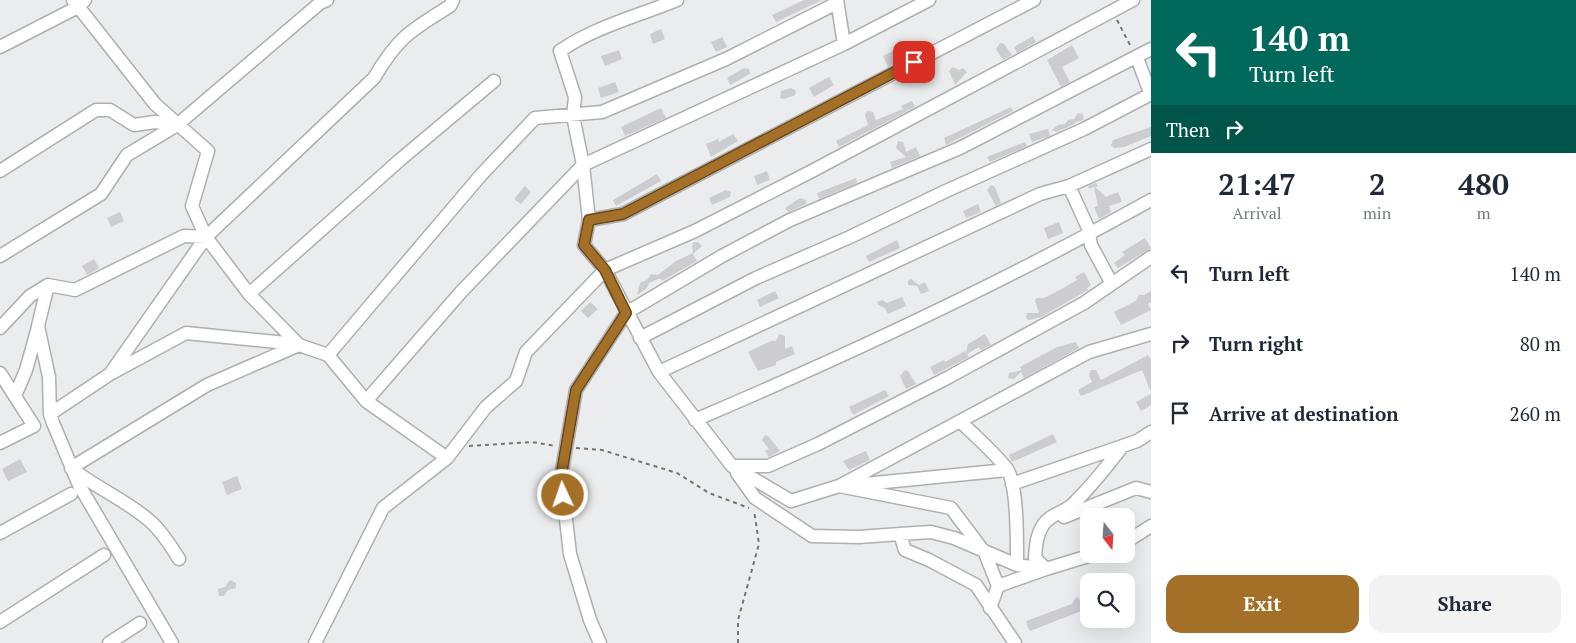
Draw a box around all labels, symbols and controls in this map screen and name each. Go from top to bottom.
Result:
text: 140 m [1249,15,1350,61]
icon: left [1166,20,1231,85]
pin [893,41,935,83]
icon: arrive [900,48,928,76]
text: Turn left [1249,59,1335,88]
icon: right [1220,115,1248,143]
text: Then [1166,117,1210,142]
text: 21:47 [1218,164,1296,204]
text: 2 [1369,164,1386,204]
text: 480 [1458,164,1509,204]
text: Arrival [1232,202,1282,224]
text: min [1363,202,1391,224]
text: m [1477,202,1490,224]
icon: left [1166,259,1194,287]
text: Turn left [1209,261,1290,286]
text: 140 m [1510,261,1561,286]
icon: right [1166,329,1194,357]
text: Turn right [1209,331,1303,356]
text: 80 m [1520,331,1561,356]
icon: arrive [1166,399,1194,427]
text: Arrive at destination [1209,401,1398,426]
text: 260 m [1510,401,1561,426]
position arrow [536,468,588,520]
north arrow [1080,508,1135,562]
map controls [1080,508,1135,628]
button: search [1080,573,1135,628]
button: Exit [1166,575,1359,633]
button: Share [1369,575,1561,633]

